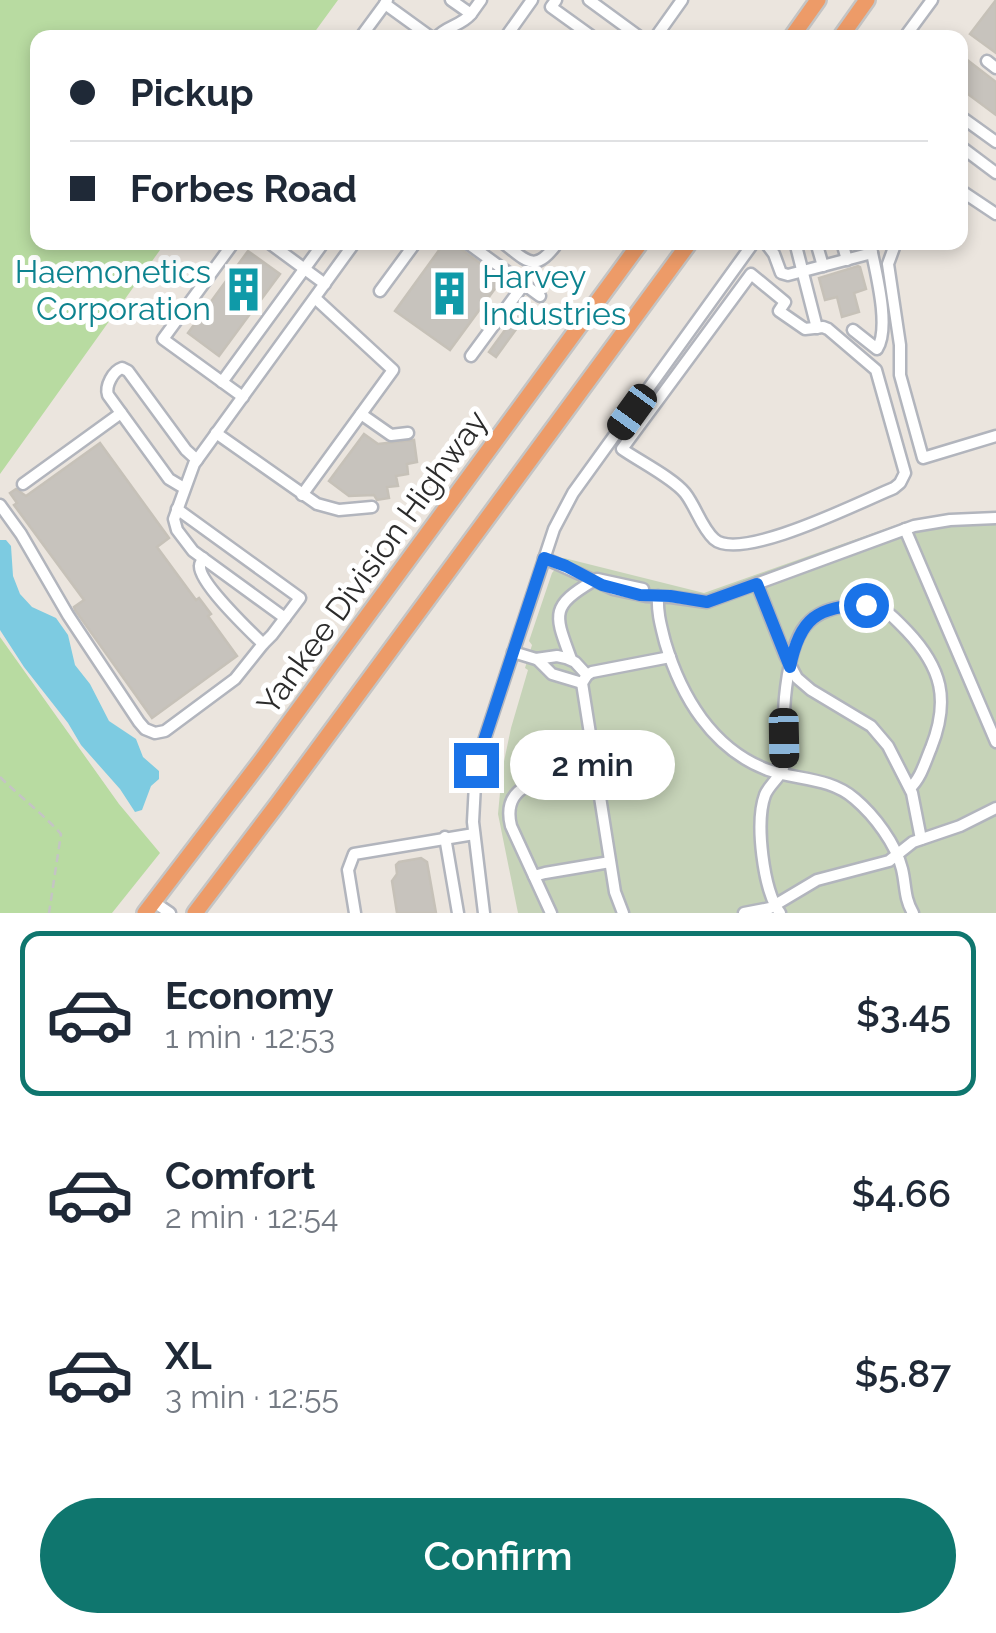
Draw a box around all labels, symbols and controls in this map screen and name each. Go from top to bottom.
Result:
text: Pickup [130,70,254,115]
text: Forbes Road [130,166,357,211]
place label: Haemonetics Corporation [15,253,211,327]
place label: Harvey Industries [482,258,626,332]
building icon: Haemonetics Corporation [220,265,268,313]
building icon: Harvey Industries [425,270,473,318]
car [602,379,662,445]
street label: Yankee Division Highway [249,403,495,721]
route start [844,583,889,628]
car [768,708,800,768]
callout: 2 min [511,730,676,800]
route end [454,743,499,788]
text: 2 min [552,746,633,783]
icon: car [45,969,135,1059]
text: Economy [165,973,334,1018]
text: $3.45 [856,991,951,1036]
text: 1 min · 12:53 [165,1018,335,1055]
icon: car [45,1149,135,1239]
text: Comfort [165,1153,315,1198]
text: $4.66 [851,1171,951,1216]
text: 2 min · 12:54 [165,1198,339,1235]
icon: car [45,1329,135,1419]
text: XL [165,1333,212,1378]
text: $5.87 [854,1351,951,1396]
text: 3 min · 12:55 [165,1378,339,1415]
button: Confirm [40,1498,956,1613]

